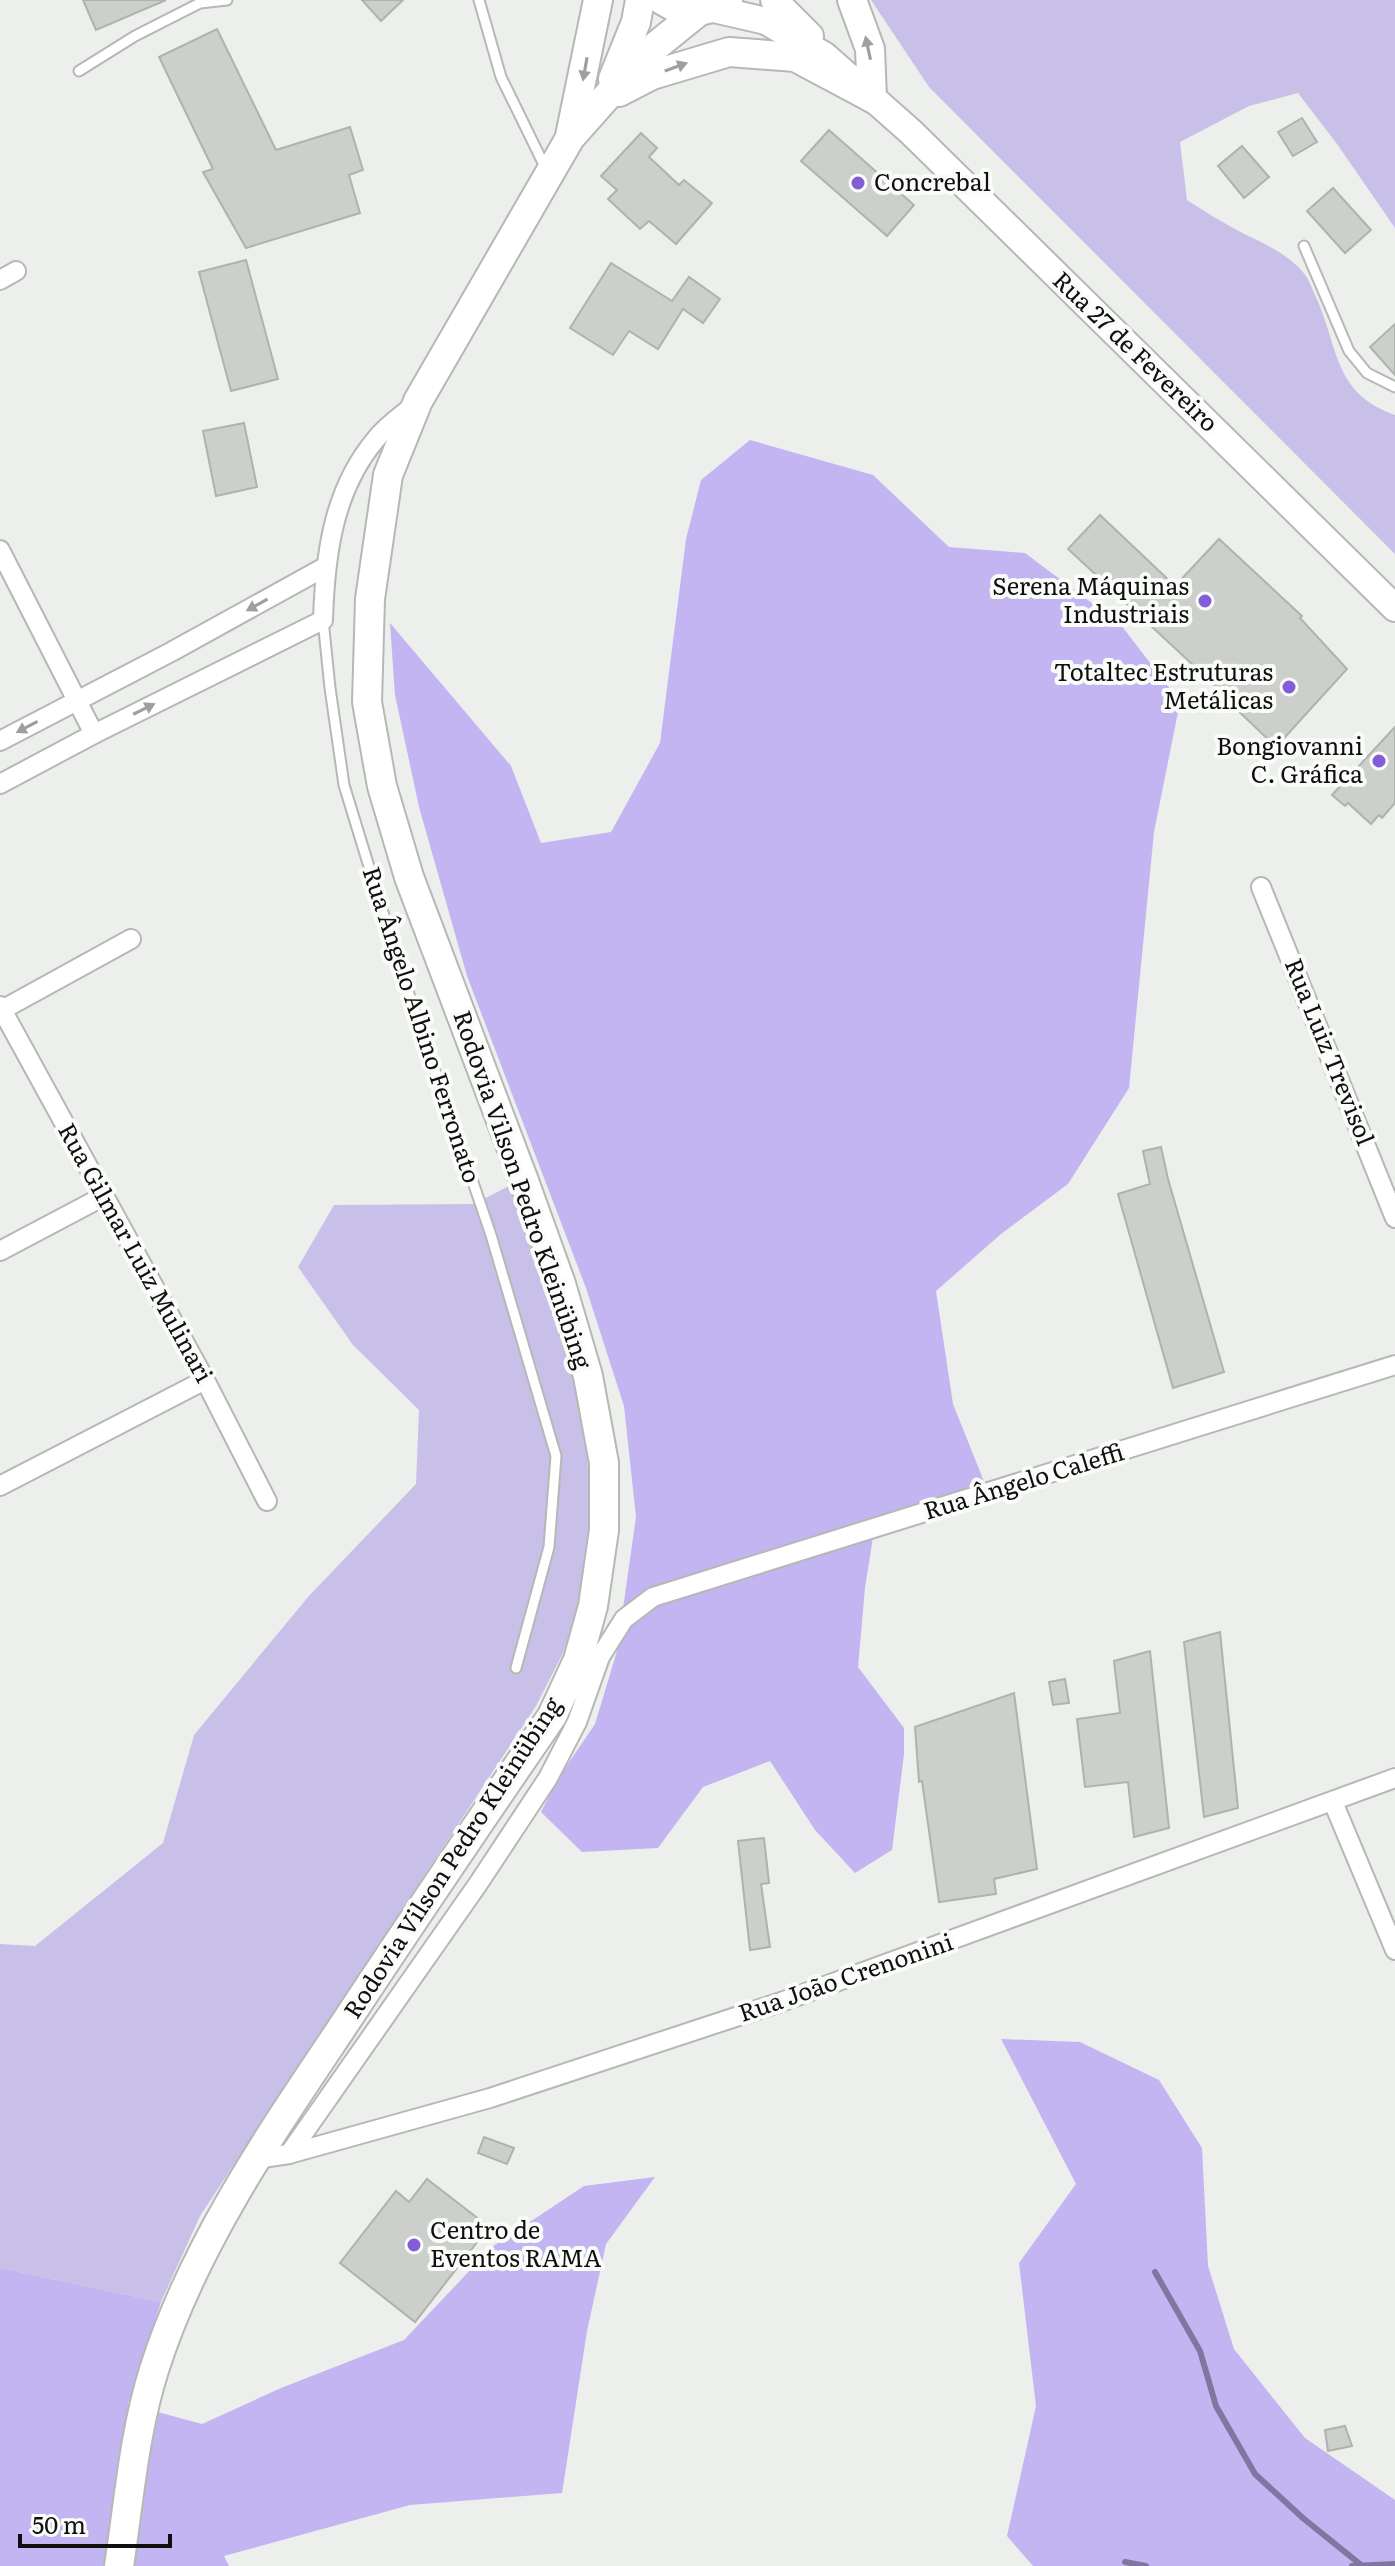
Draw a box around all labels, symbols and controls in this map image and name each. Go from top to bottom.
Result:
one-way arrow [861,35,873,60]
one-way arrow [578,57,590,82]
one-way arrow [664,60,688,73]
place label: Concrebal [874,163,991,198]
marker: Concrebal [849,174,867,192]
street label: Rua 27 de Fevereiro [1046,262,1227,439]
place label: Serena Máquinas Industriais [992,567,1189,630]
marker: Serena Máquinas Industriais [1196,592,1214,610]
one-way arrow [245,598,268,611]
place label: Totaltec Estruturas Metálicas [1054,653,1273,716]
marker: Totaltec Estruturas Metálicas [1280,678,1298,696]
one-way arrow [132,702,155,716]
one-way arrow [16,720,39,733]
place label: Bongiovanni C. Gráfica [1216,727,1363,790]
marker: Bongiovanni C. Gráfica [1370,752,1388,770]
street label: Rua Ângelo Albino Ferronato [356,861,491,1187]
street label: Rua Luiz Trevisol [1278,952,1385,1150]
street label: Rodovia Vilson Pedro Kleinübing [446,1005,603,1374]
street label: Rua Gilmar Luiz Mulinari [51,1116,223,1388]
street label: Rua Ângelo Caleffi [919,1432,1128,1527]
street label: Rodovia Vilson Pedro Kleinübing [333,1688,569,2024]
street label: Rua João Crenonini [733,1922,957,2029]
place label: Centro de Eventos RAMA [430,2211,602,2274]
marker: Centro de Eventos RAMA [405,2236,423,2254]
scale bar [20,2498,170,2548]
text: 50 m [32,2506,86,2541]

